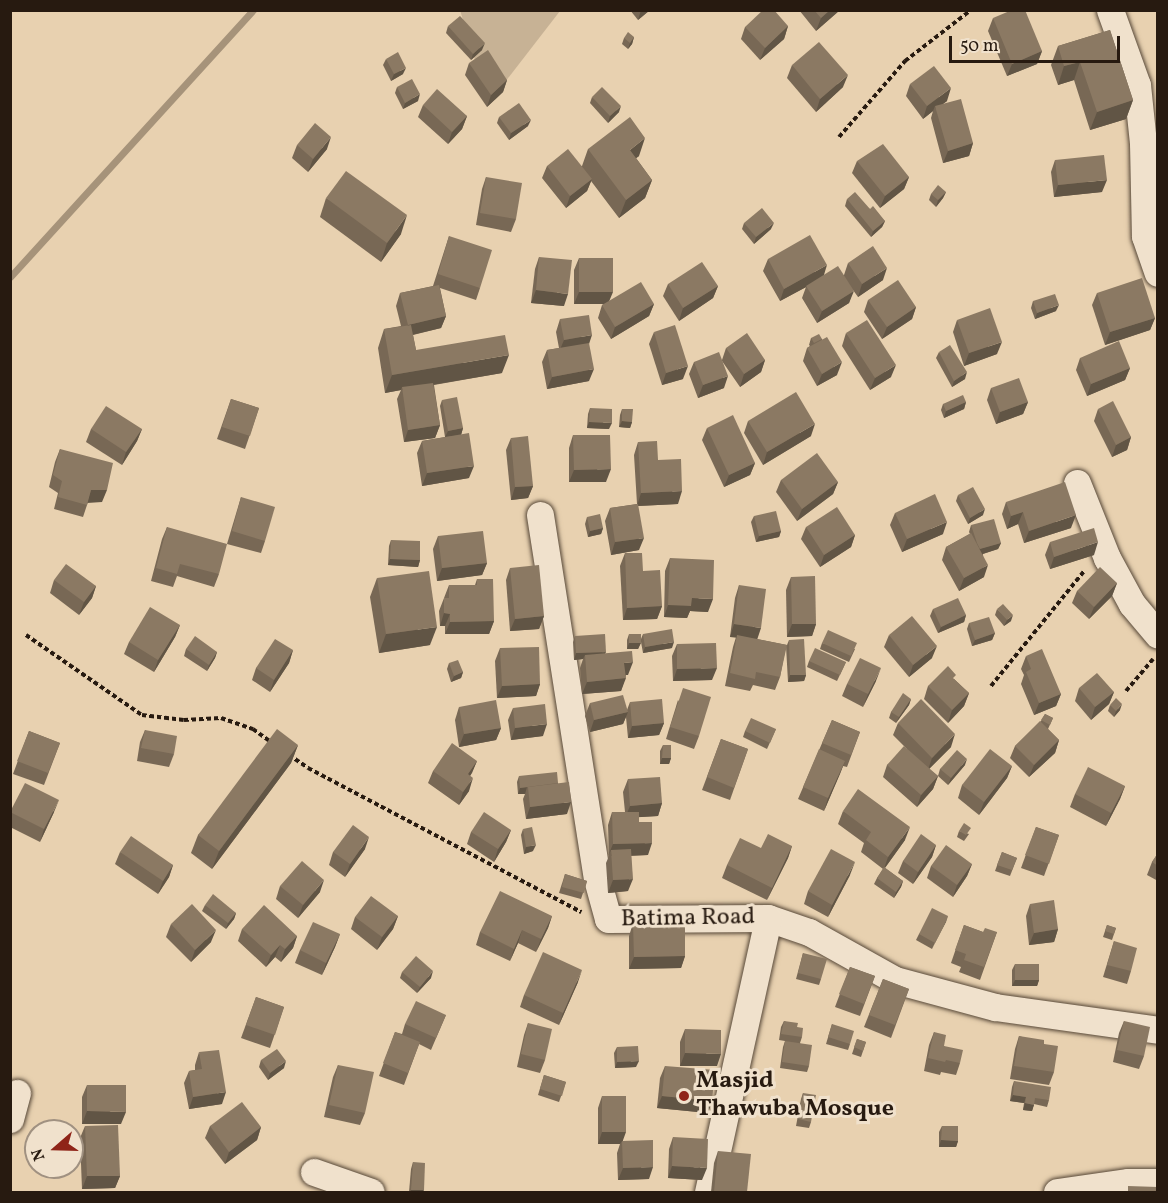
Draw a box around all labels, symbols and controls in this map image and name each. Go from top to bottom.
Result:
scale bar [952,24,1123,62]
text: 50 m [960,34,999,59]
street label: Batima Road [621,903,755,935]
place label: Masjid Thawuba Mosque [696,1068,894,1124]
marker: Masjid Thawuba Mosque [677,1089,691,1103]
north arrow [24,1119,84,1179]
text: N [27,1145,51,1164]

